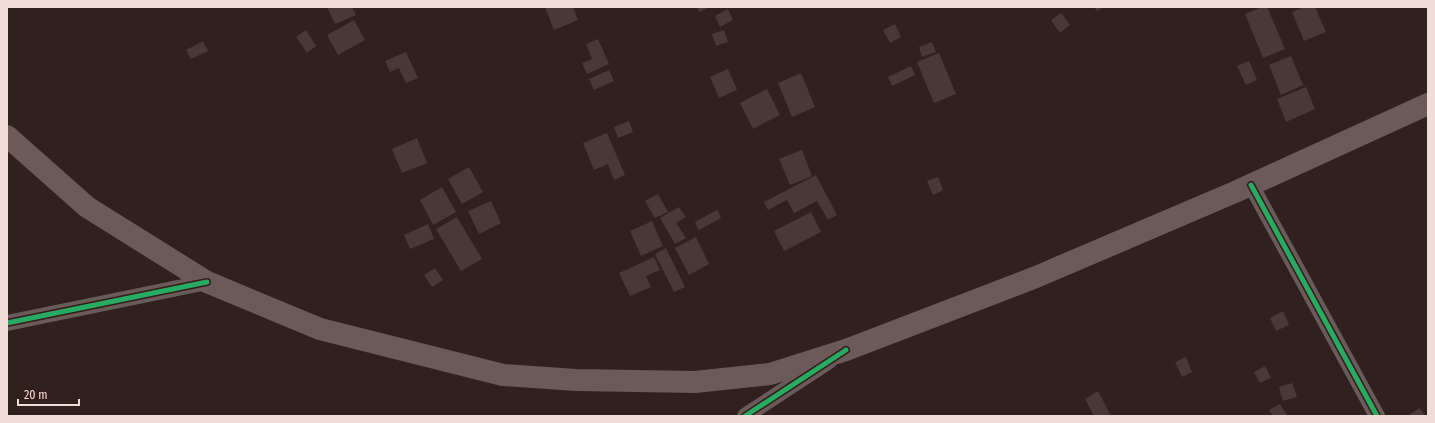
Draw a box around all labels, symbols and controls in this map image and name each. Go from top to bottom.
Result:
scale bar [18,381,79,407]
text: 20 m [24,388,48,402]

